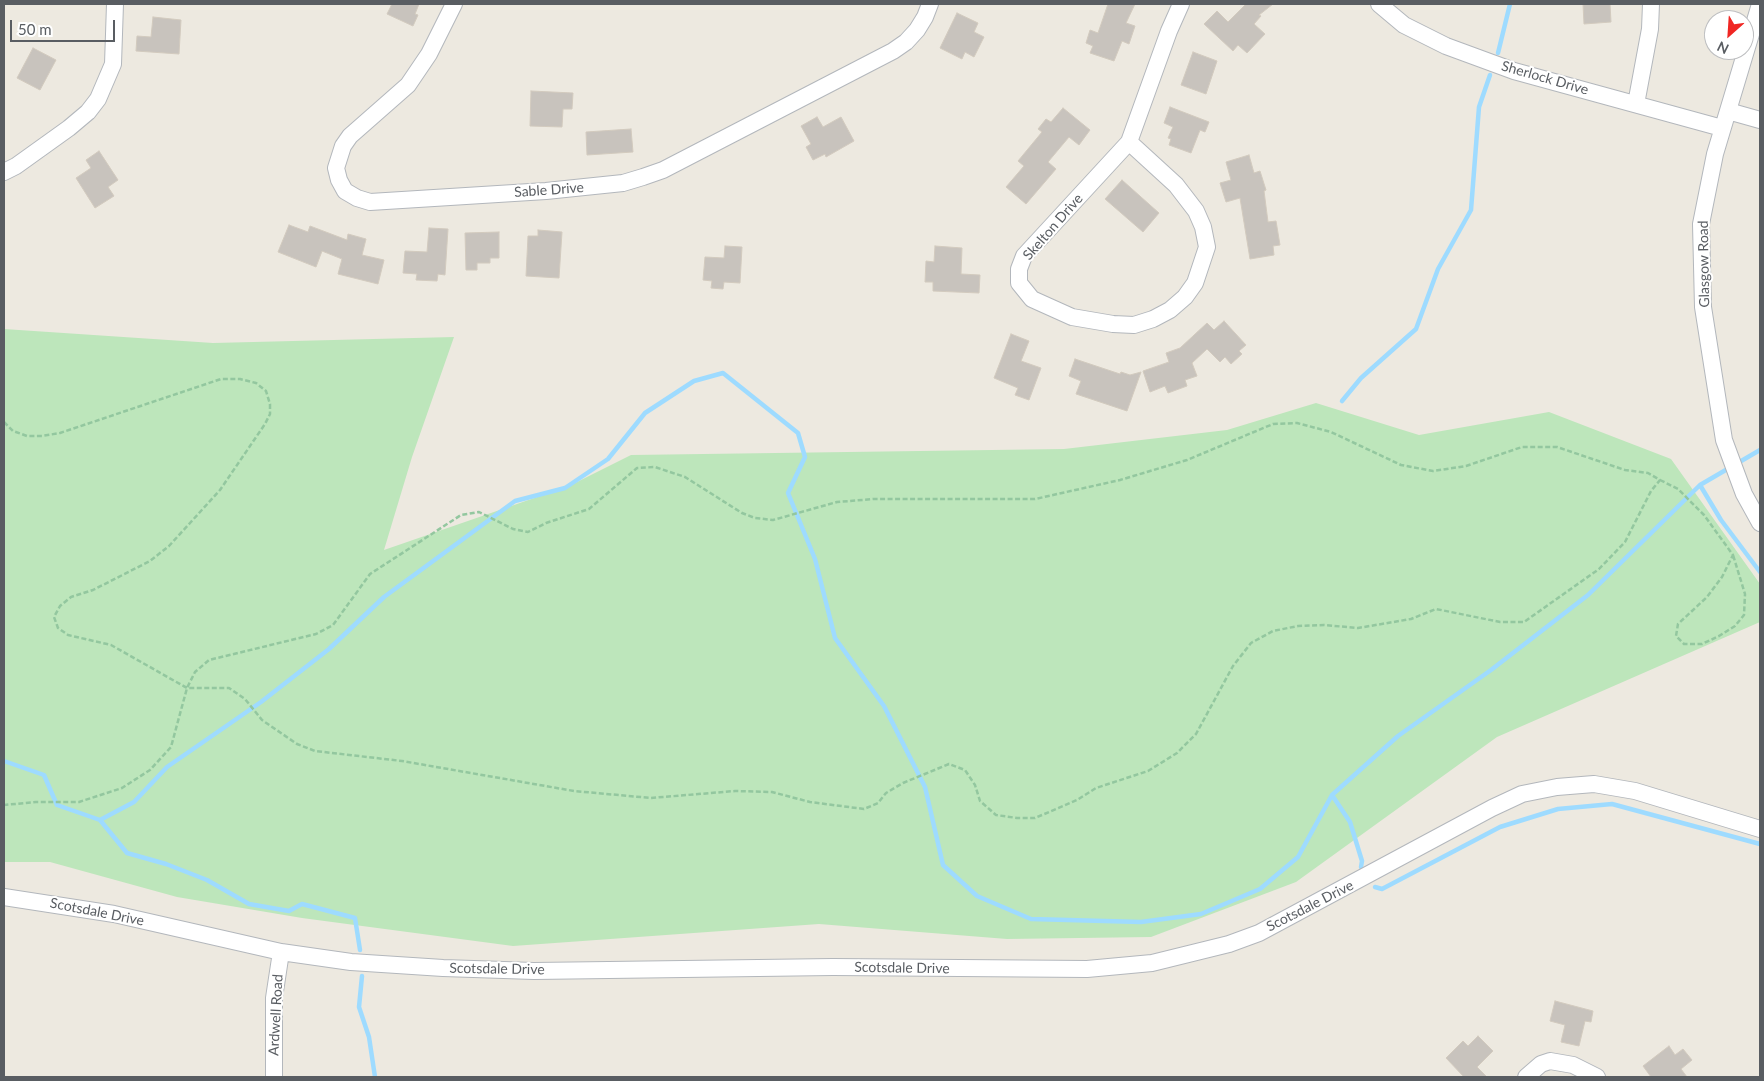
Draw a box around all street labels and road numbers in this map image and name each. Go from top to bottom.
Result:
street label: Sherlock Drive [1500,58,1590,98]
street label: Sable Drive [514,179,584,201]
street label: Skelton Drive [1020,190,1086,264]
street label: Glasgow Road [1695,220,1713,308]
street label: Scotsdale Drive [1264,877,1356,935]
street label: Scotsdale Drive [49,895,145,929]
street label: Scotsdale Drive [854,959,950,977]
street label: Scotsdale Drive [449,960,545,978]
street label: Ardwell Road [265,974,287,1056]

